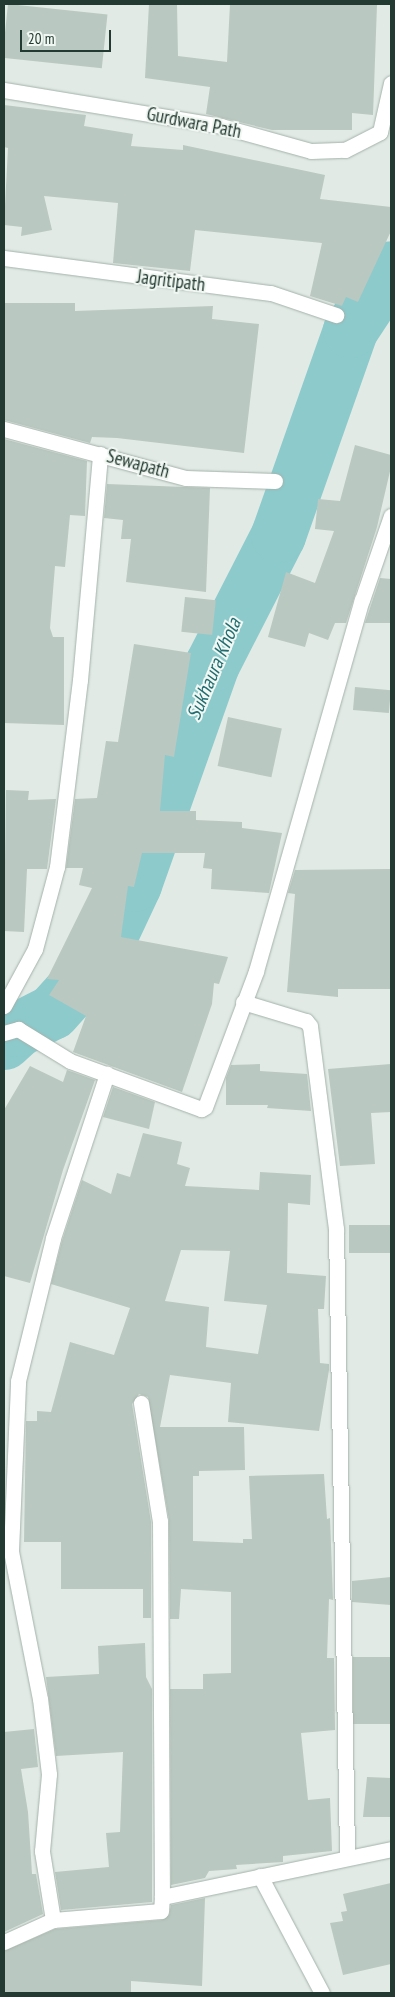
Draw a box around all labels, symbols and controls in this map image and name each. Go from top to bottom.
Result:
scale bar [22,20,114,52]
text: 20 m [28,29,54,48]
street label: Gurdwara Path [145,103,243,143]
street label: Jagritipath [136,266,206,296]
street label: Sewapath [104,445,172,483]
water label: Sukhaura Khola [182,615,246,723]

